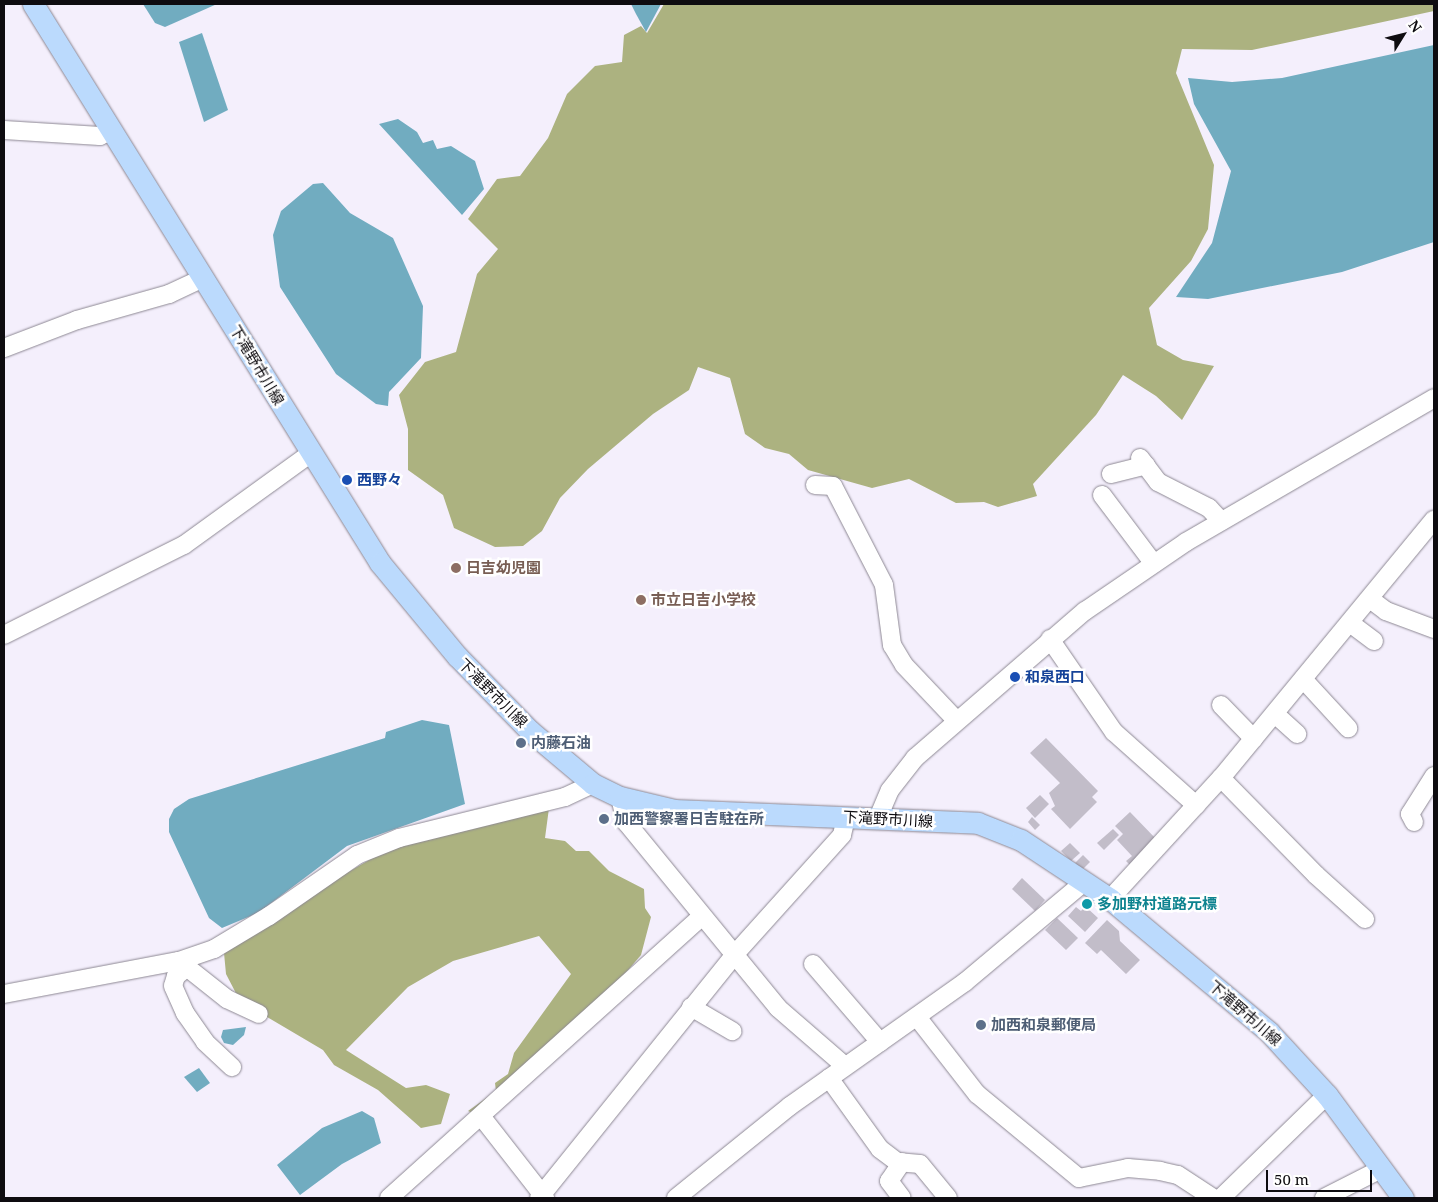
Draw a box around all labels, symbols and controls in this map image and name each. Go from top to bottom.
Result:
north arrow [1378,10,1428,60]
text: N [1405,16,1426,36]
street label: 下滝野市川線 [226,322,288,408]
place label: 西野々 [357,471,402,489]
marker: 西野々 [341,474,353,486]
place label: 日吉幼児園 [466,559,541,577]
marker: 日吉幼児園 [450,562,462,574]
place label: 市立日吉小学校 [651,591,756,609]
marker: 市立日吉小学校 [635,594,647,606]
street label: 下滝野市川線 [455,655,531,731]
place label: 和泉西口 [1025,668,1085,686]
marker: 和泉西口 [1009,671,1021,683]
place label: 内藤石油 [531,734,591,752]
marker: 内藤石油 [515,737,527,749]
street label: 下滝野市川線 [843,808,933,830]
place label: 加西警察署日吉駐在所 [614,810,764,828]
marker: 加西警察署日吉駐在所 [598,813,610,825]
place label: 多加野村道路元標 [1097,895,1217,913]
marker: 多加野村道路元標 [1081,898,1093,910]
street label: 下滝野市川線 [1205,977,1285,1049]
place label: 加西和泉郵便局 [991,1016,1096,1034]
marker: 加西和泉郵便局 [975,1019,987,1031]
scale bar [1268,1160,1374,1192]
text: 50 m [1274,1169,1309,1189]

